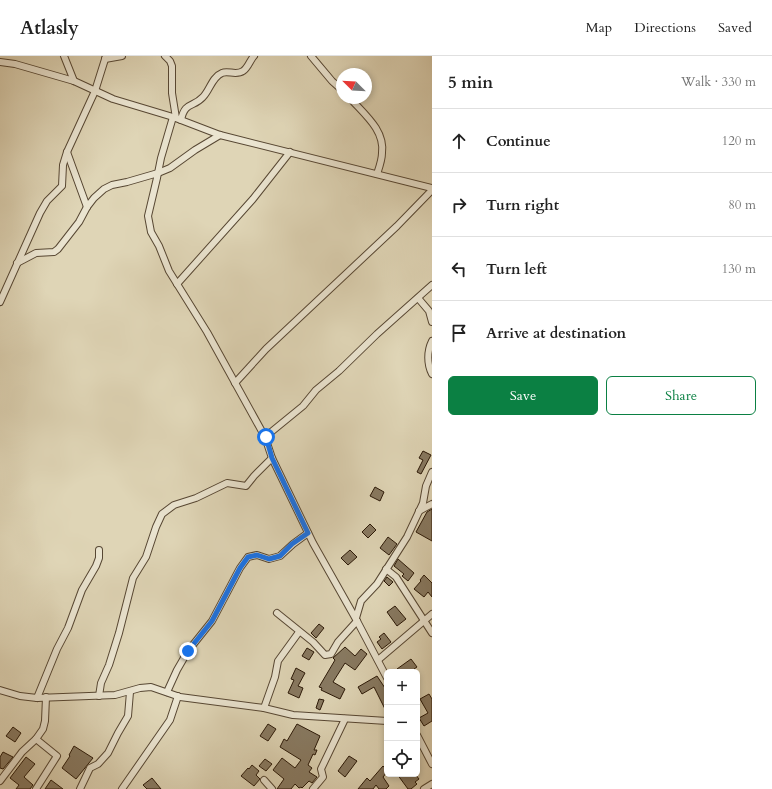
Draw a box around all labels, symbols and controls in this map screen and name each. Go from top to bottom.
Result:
text: Atlasly [20,15,79,41]
text: Map [586,18,612,37]
text: Directions [634,18,696,37]
text: Saved [718,18,752,37]
north arrow [336,68,372,104]
text: 5 min [448,71,493,94]
text: Walk · 330 m [681,73,756,91]
icon: ahead [448,130,470,152]
text: Continue [486,131,551,151]
text: 120 m [722,132,756,150]
icon: right [448,194,470,216]
text: Turn right [486,195,559,215]
text: 80 m [728,196,756,214]
icon: left [448,258,470,280]
text: Turn left [486,259,547,279]
text: 130 m [722,260,756,278]
icon: arrive [448,322,470,344]
text: Arrive at destination [486,323,626,343]
button: Save [448,376,598,415]
button: Share [606,376,756,415]
route start [257,428,275,446]
route end [179,642,197,660]
map controls [384,669,420,777]
button: + [384,669,420,705]
button: − [384,705,420,741]
button: locate [384,741,420,777]

